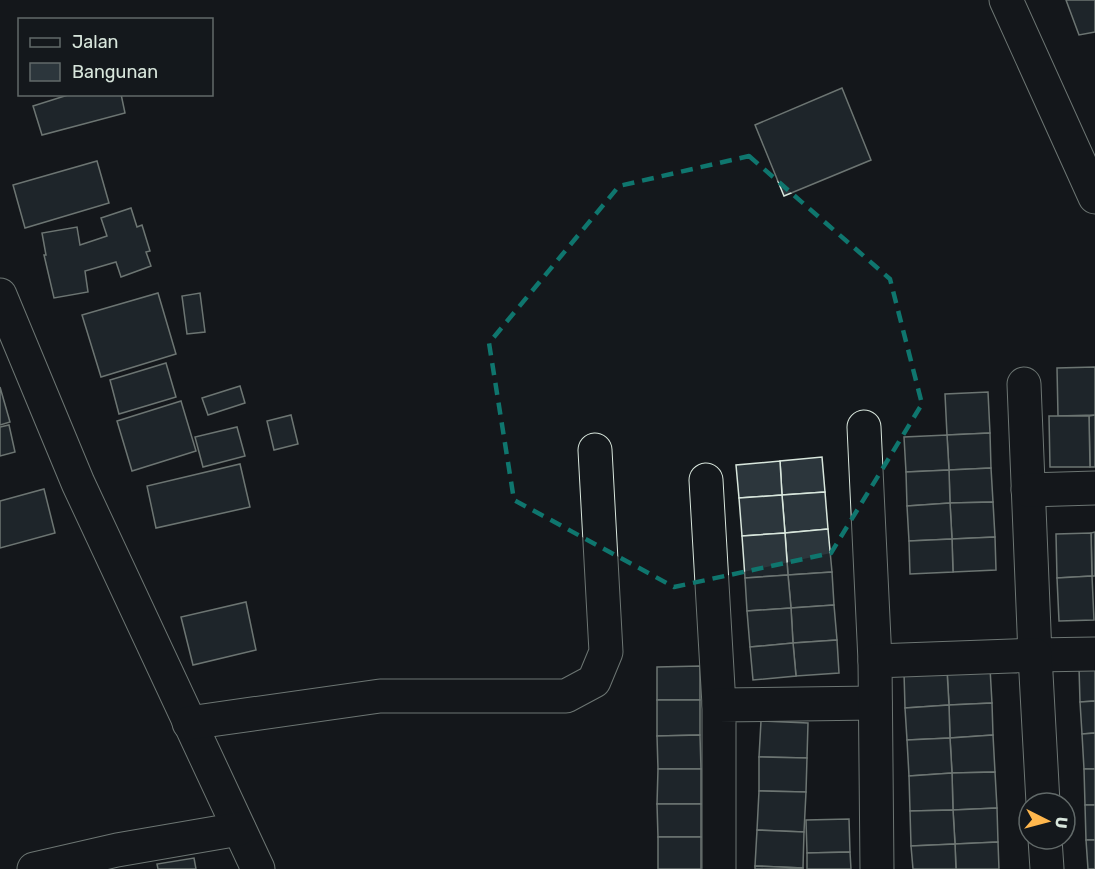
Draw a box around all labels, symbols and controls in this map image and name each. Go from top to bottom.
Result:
legend [18,18,213,96]
text: Jalan [72,31,119,53]
text: Bangunan [72,61,158,83]
north arrow [1017,791,1077,851]
text: U [1051,816,1071,829]

